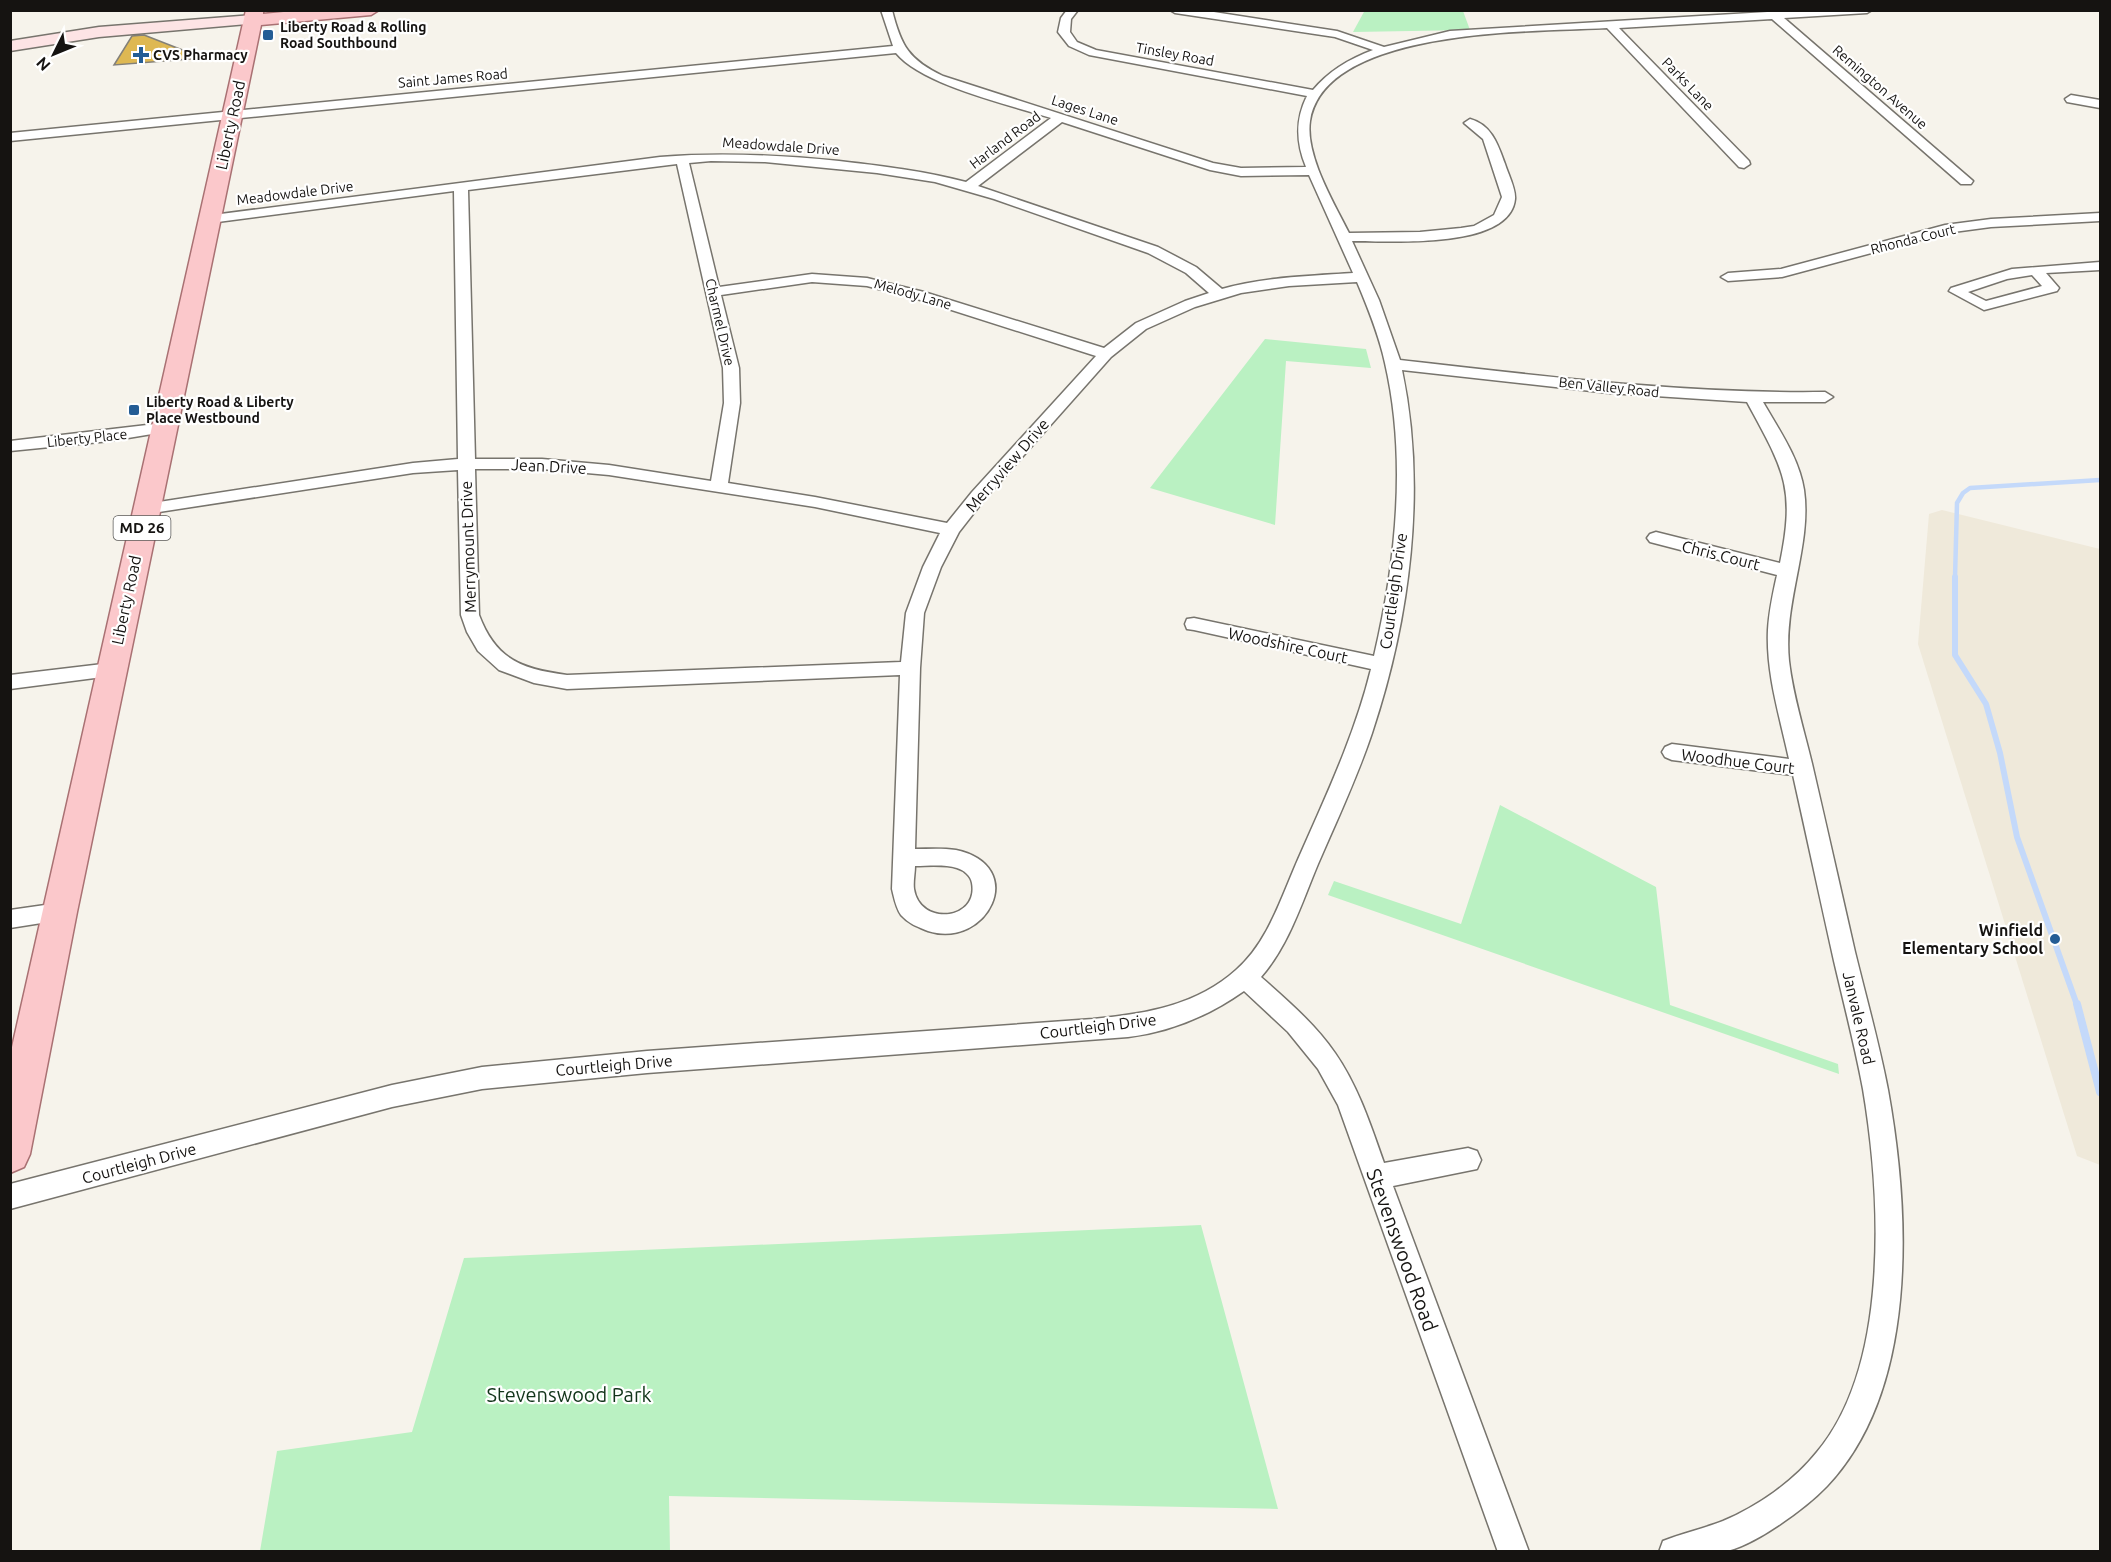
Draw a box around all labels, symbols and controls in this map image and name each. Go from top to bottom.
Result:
place label: Liberty Road & Rolling Road Southbound [280,19,427,51]
north arrow [24,24,84,84]
marker: Liberty Road & Rolling Road Southbound [261,28,275,42]
street label: Tinsley Road [1135,39,1215,69]
street label: Remington Avenue [1829,42,1931,132]
place label: CVS Pharmacy [153,47,248,63]
marker: CVS Pharmacy [134,48,148,62]
text: N [32,54,54,75]
street label: Parks Lane [1659,54,1717,114]
street label: Saint James Road [397,65,509,91]
street label: Liberty Road [212,79,248,171]
street label: Lages Lane [1049,92,1121,128]
street label: Harland Road [966,108,1044,172]
street label: Meadowdale Drive [722,134,840,158]
street label: Meadowdale Drive [236,178,354,208]
street label: Rhonda Court [1869,221,1958,257]
street label: Melody Lane [872,275,954,313]
street label: Charmel Drive [702,277,738,367]
street label: Ben Valley Road [1558,374,1660,400]
place label: Liberty Road & Liberty Place Westbound [146,394,294,426]
marker: Liberty Road & Liberty Place Westbound [127,403,141,417]
street label: Merryview Drive [962,415,1052,515]
street label: Liberty Place [46,426,128,450]
street label: Jean Drive [511,455,587,477]
street label: Merrymount Drive [457,481,479,613]
road number: MD 26 [114,516,170,540]
street label: Courtleigh Drive [1376,532,1410,650]
street label: Chris Court [1680,537,1763,574]
street label: Liberty Road [108,554,144,646]
street label: Woodshire Court [1227,624,1350,667]
street label: Woodhue Court [1680,745,1796,777]
place label: Winfield Elementary School [1902,921,2043,957]
marker: Winfield Elementary School [2048,932,2062,946]
street label: Janvale Road [1840,970,1878,1066]
street label: Courtleigh Drive [1039,1010,1157,1042]
street label: Courtleigh Drive [555,1051,673,1079]
street label: Courtleigh Drive [80,1139,198,1187]
street label: Stevenswood Road [1362,1165,1443,1334]
park label: Stevenswood Park [486,1383,652,1406]

